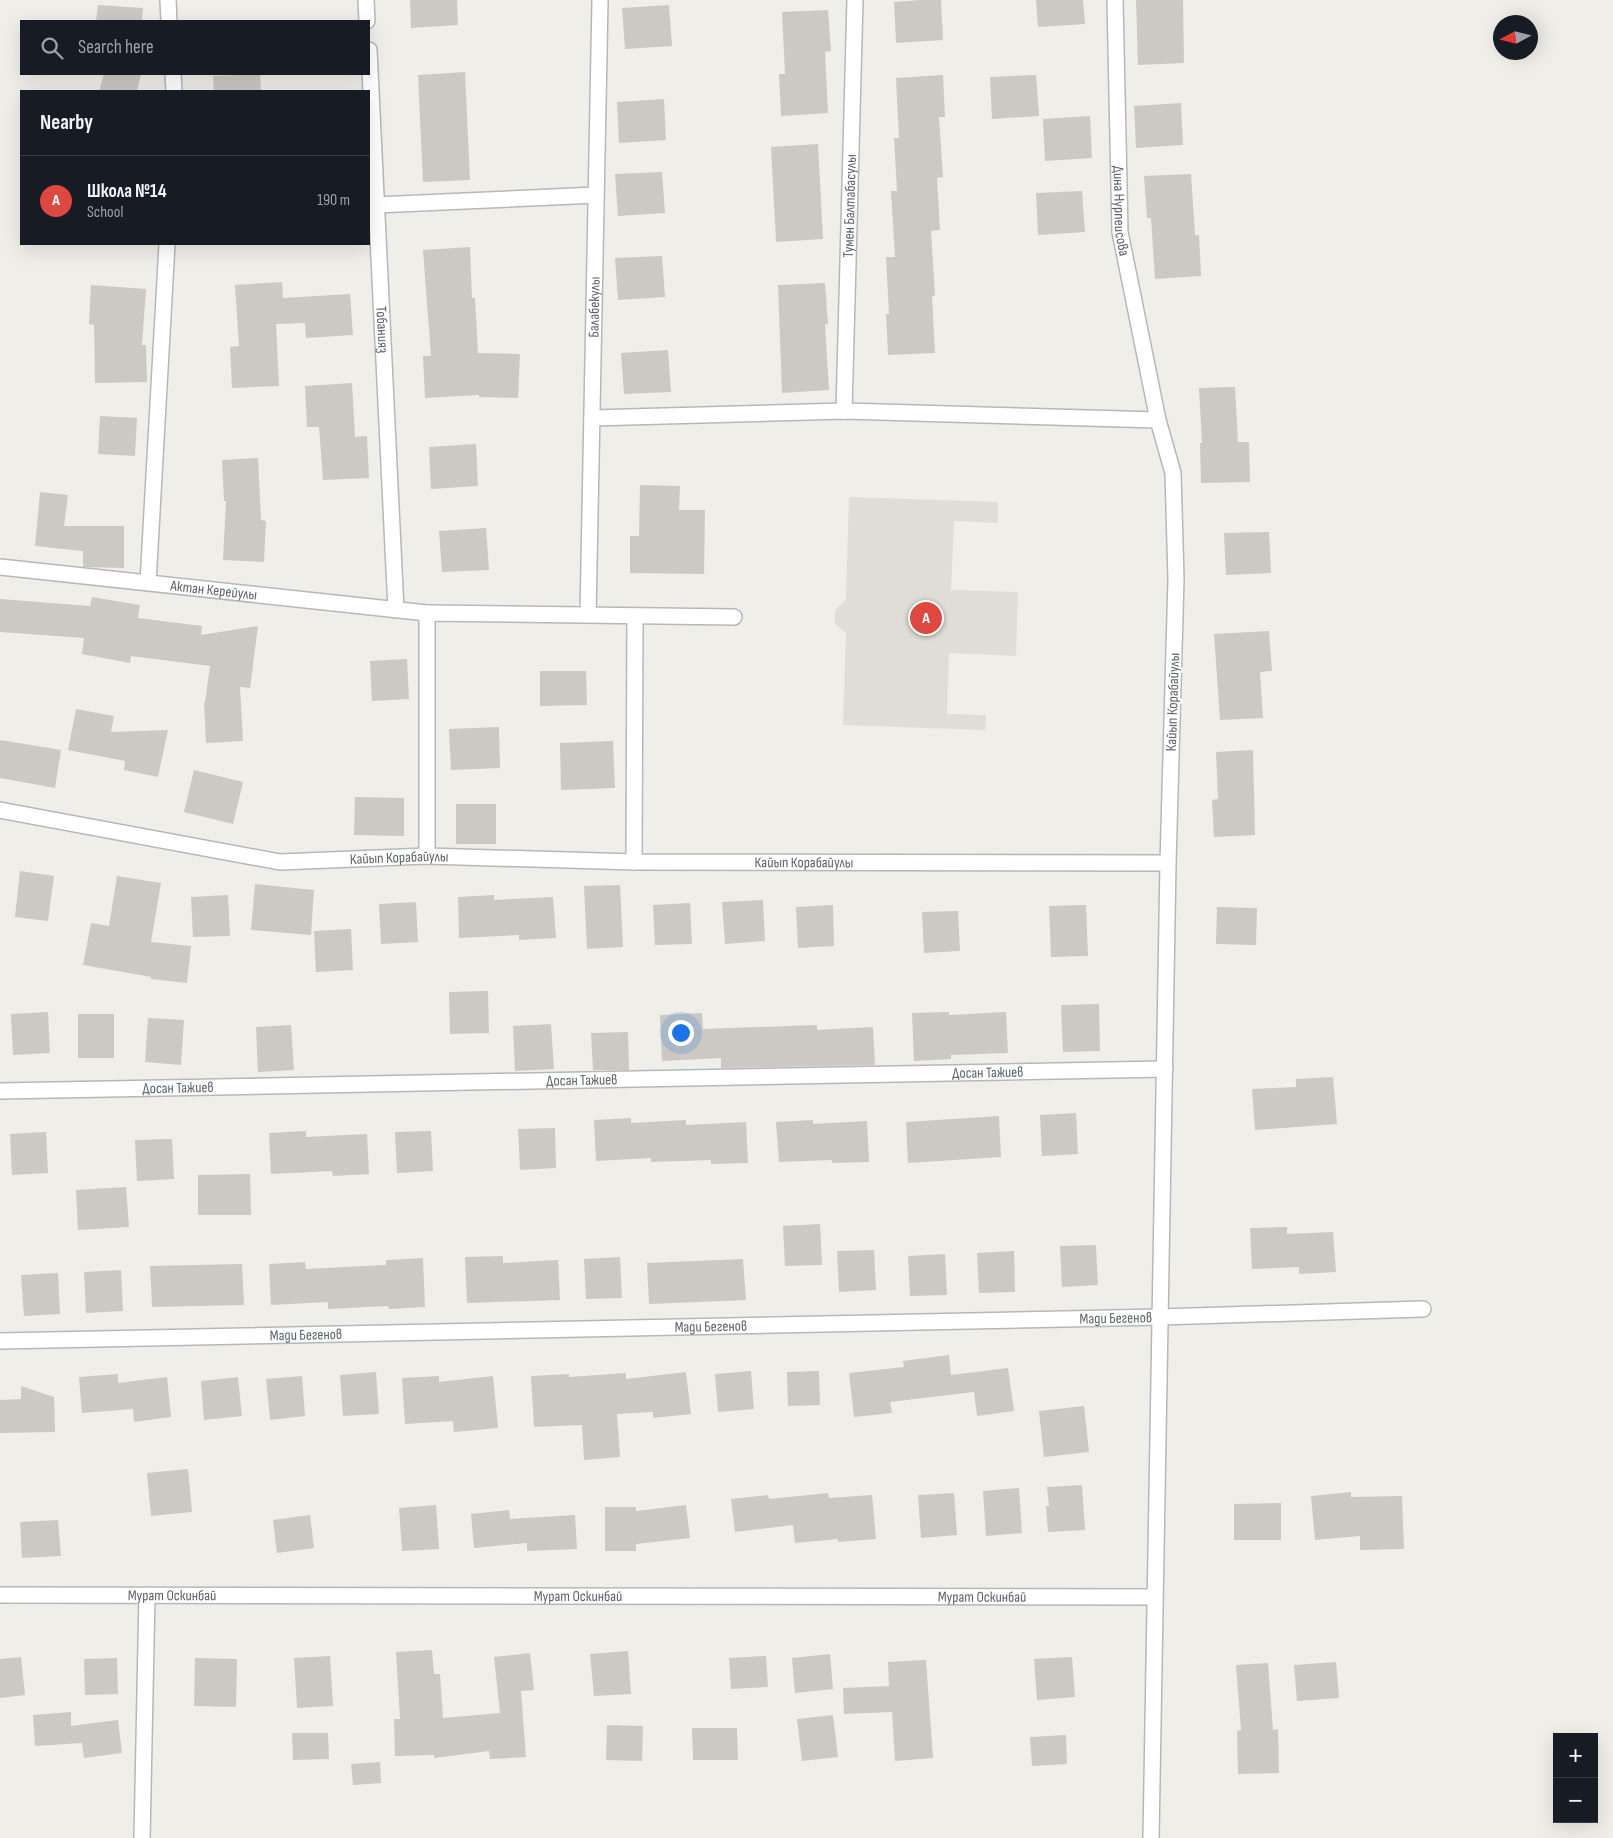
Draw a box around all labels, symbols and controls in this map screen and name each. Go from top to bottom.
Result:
north arrow [1493,15,1538,60]
search box [20,20,370,75]
icon: search [38,34,66,62]
text: Search here [78,36,154,59]
text: Nearby [40,110,93,135]
street label: Тумен Балтабасулы [839,154,860,258]
street label: Дина Нурпеисова [1109,166,1134,258]
text: Школа №14 [87,180,167,203]
text: A [52,191,60,210]
text: 190 m [317,191,350,210]
text: School [87,203,123,222]
street label: Балабекулы [584,276,604,338]
street label: Тобанияз [372,306,393,354]
street label: Актан Керейулы [168,576,258,604]
pin: A [910,599,942,637]
street label: Кайып Корабайулы [1162,652,1184,752]
street label: Кайып Корабайулы [349,846,449,869]
street label: Кайып Корабайулы [755,853,853,872]
your location [668,1020,694,1046]
street label: Досан Тажиев [952,1062,1024,1083]
street label: Досан Тажиев [546,1070,618,1090]
street label: Досан Тажиев [142,1077,214,1098]
street label: Мади Бегенов [1079,1308,1152,1328]
street label: Мади Бегенов [674,1316,747,1337]
street label: Мади Бегенов [269,1324,342,1345]
street label: Мурат Оскинбай [128,1586,216,1605]
street label: Мурат Оскинбай [534,1586,622,1606]
street label: Мурат Оскинбай [938,1587,1026,1606]
map controls [1553,1733,1598,1823]
button: + [1553,1733,1598,1778]
button: − [1553,1778,1598,1823]

